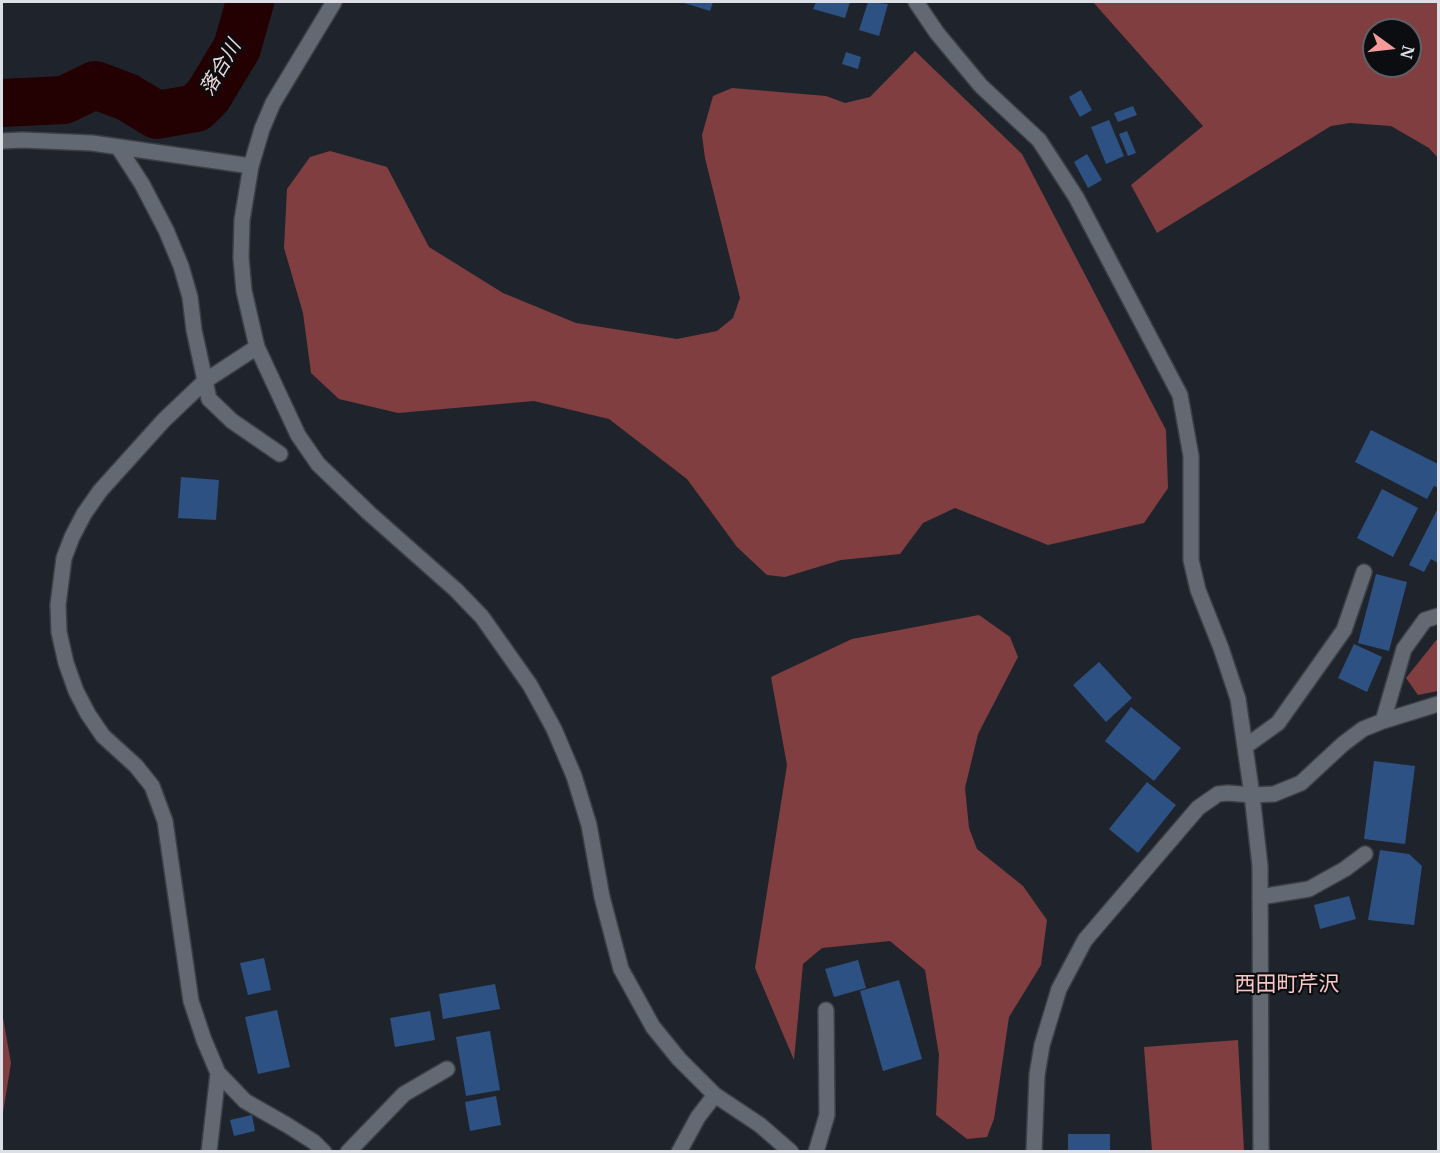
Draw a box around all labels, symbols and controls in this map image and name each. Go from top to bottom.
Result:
north arrow [1362,18,1422,78]
water label: 落合川 [196,36,246,100]
text: N [1396,43,1419,61]
district label: 西田町芹沢 [1235,972,1339,998]

